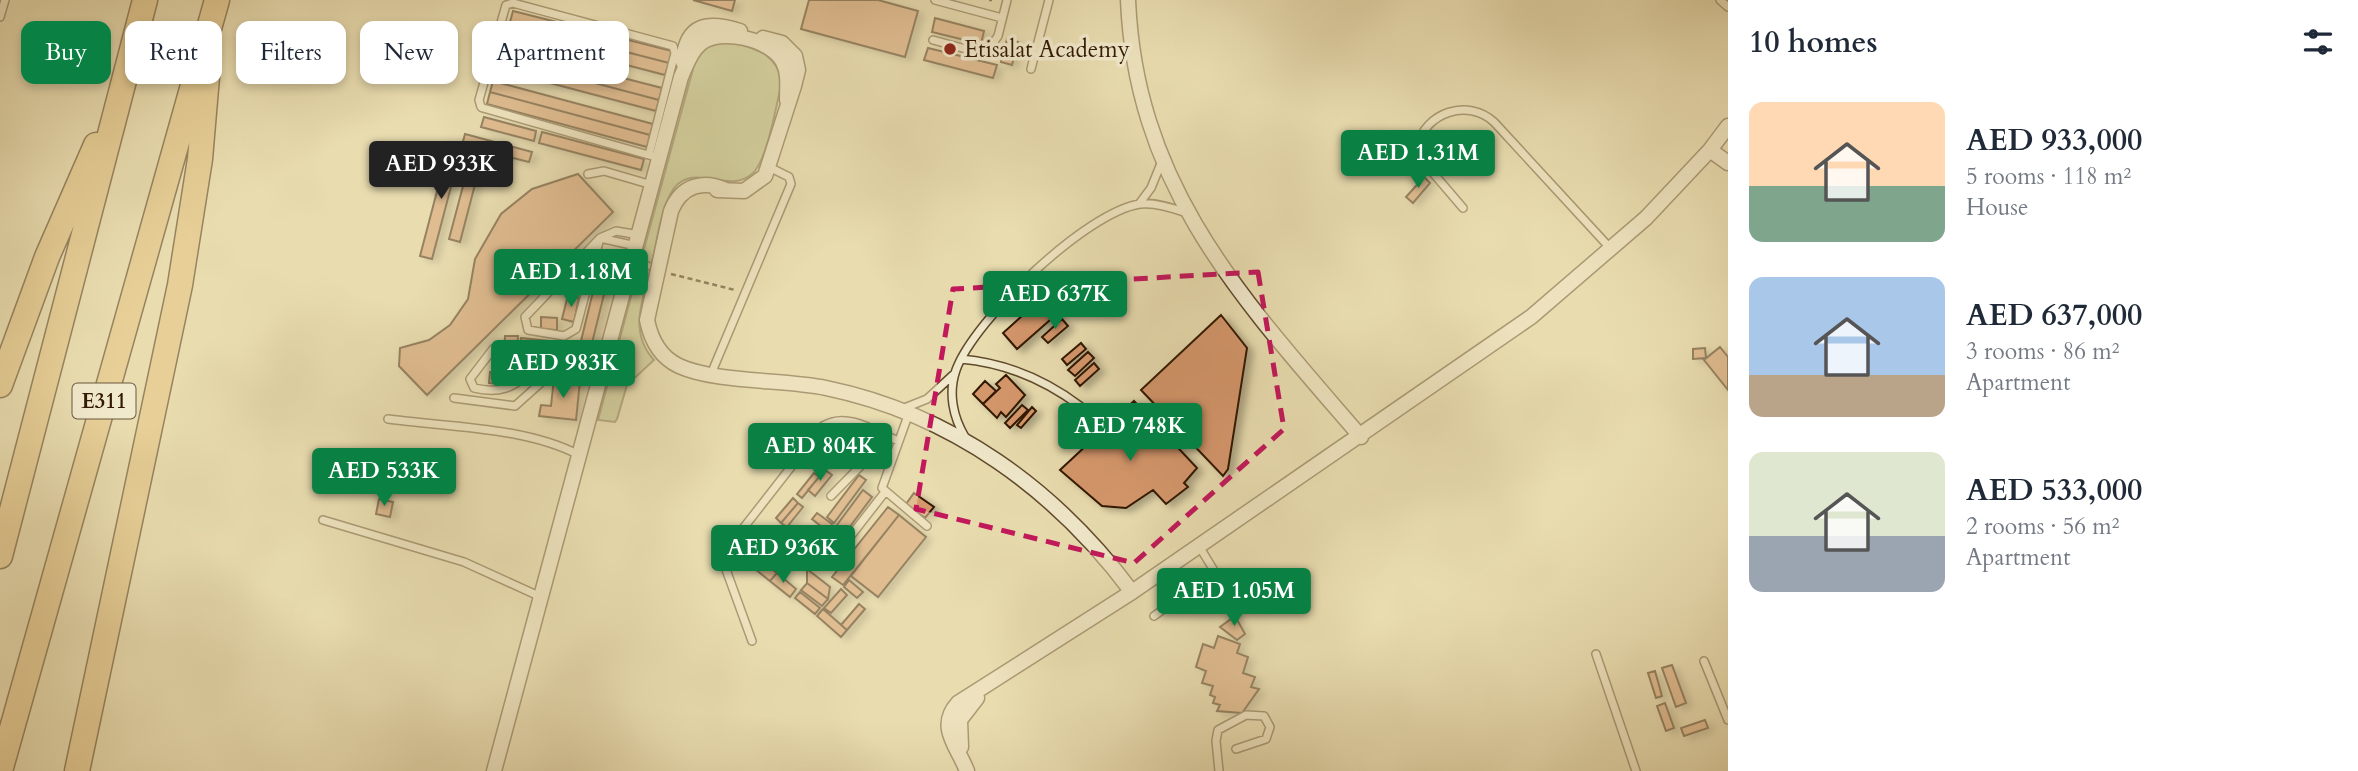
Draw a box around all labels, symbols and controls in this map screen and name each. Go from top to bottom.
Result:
chip: Buy [21,21,111,84]
chip: Rent [125,21,222,84]
chip: Filters [236,21,346,84]
chip: New [360,21,458,84]
chip: Apartment [472,21,629,84]
text: 10 homes [1749,22,1878,63]
icon: filters [2299,23,2337,61]
place label: Etisalat Academy [964,34,1130,65]
marker: Etisalat Academy [942,41,958,57]
text: AED 933,000 [1966,120,2142,161]
pin: AED 1.31M [1338,130,1498,190]
icon: home [1805,130,1889,214]
text: AED 1.31M [1357,137,1479,168]
pin: AED 933K [369,142,513,201]
text: AED 933K [385,148,497,179]
text: 5 rooms · 118 m² [1966,161,2131,192]
text: House [1966,192,2028,223]
pin: AED 1.18M [491,250,651,309]
text: AED 1.18M [510,256,632,287]
pin: AED 637K [983,272,1127,331]
text: AED 637K [999,278,1111,309]
text: AED 637,000 [1966,295,2142,336]
icon: home [1805,305,1889,389]
text: 3 rooms · 86 m² [1966,336,2119,367]
pin: AED 983K [491,340,635,400]
text: AED 983K [507,347,619,378]
text: Apartment [1966,367,2070,398]
road number: E311 [72,384,136,418]
pin: AED 748K [1058,404,1202,463]
text: AED 748K [1074,410,1186,441]
pin: AED 804K [748,424,892,483]
text: AED 804K [764,430,876,461]
pin: AED 533K [312,448,456,508]
text: AED 533K [328,455,440,486]
text: AED 533,000 [1966,470,2142,511]
icon: home [1805,480,1889,564]
text: 2 rooms · 56 m² [1966,511,2119,542]
pin: AED 936K [711,526,855,585]
text: AED 936K [727,532,839,563]
text: Apartment [1966,542,2070,573]
pin: AED 1.05M [1154,568,1314,628]
text: AED 1.05M [1173,575,1295,606]

